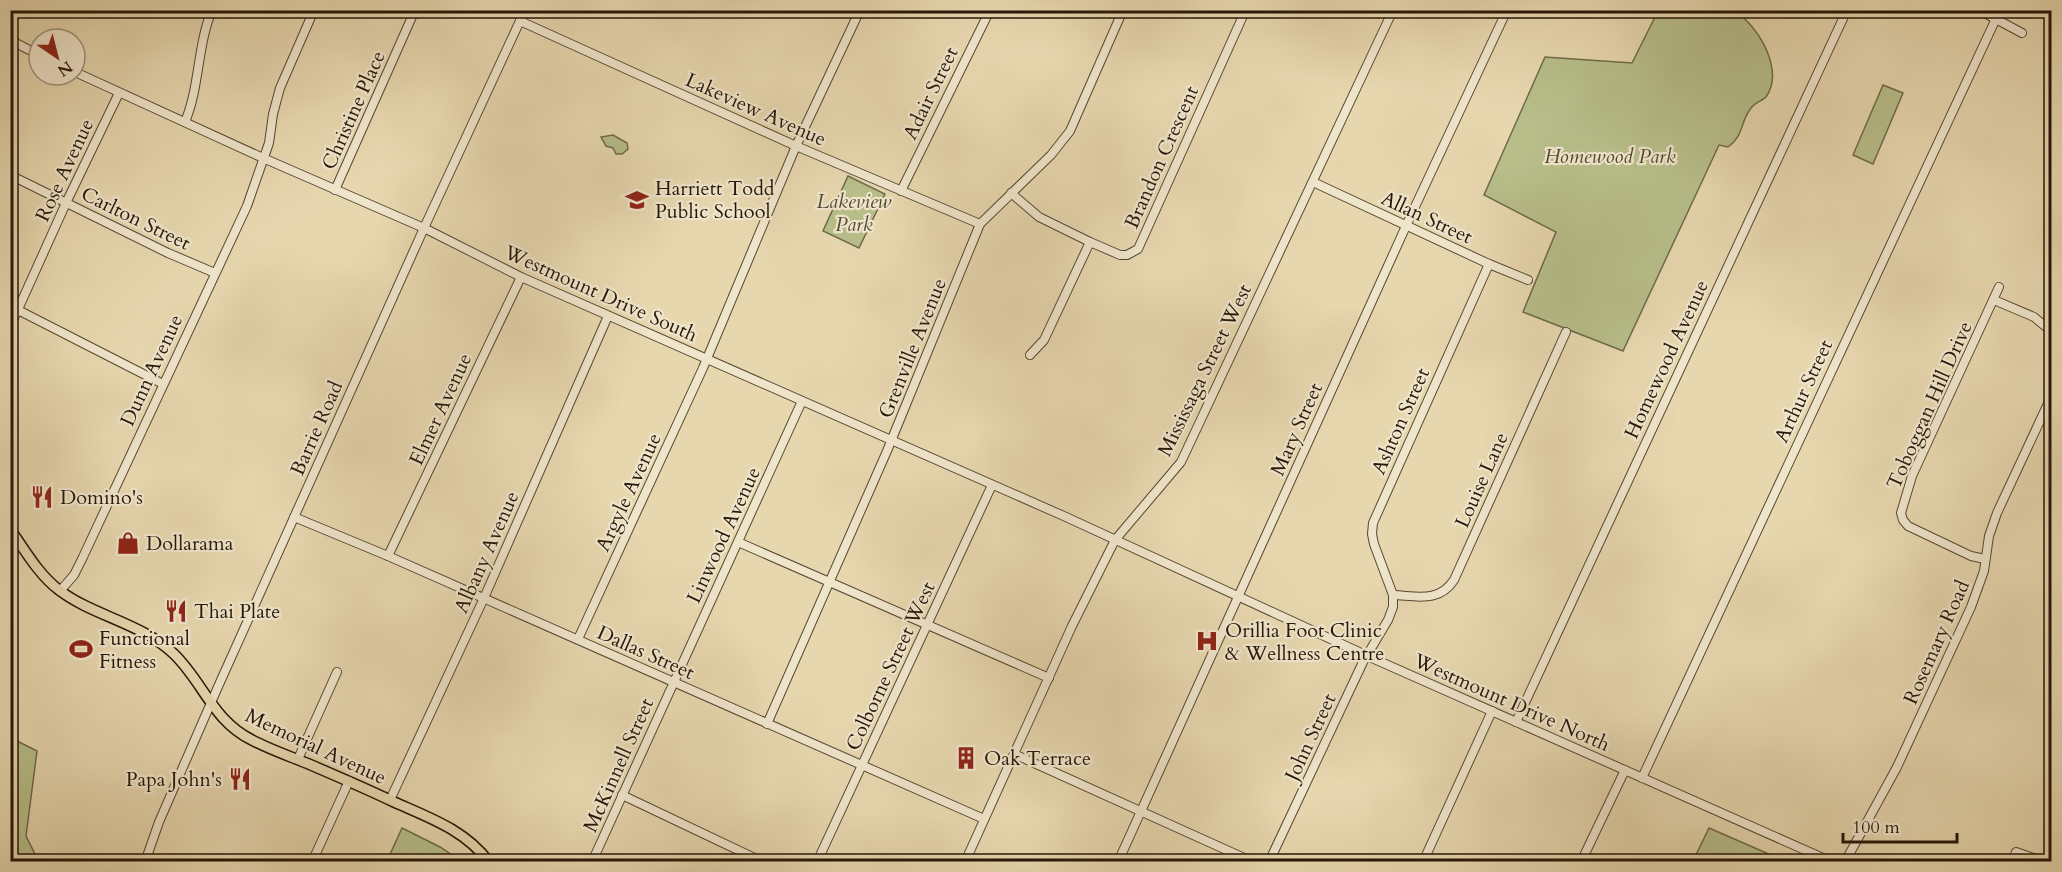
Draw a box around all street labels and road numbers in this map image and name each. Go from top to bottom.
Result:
street label: Adair Street [896,42,965,144]
street label: Christine Place [315,47,392,174]
street label: Lakeview Avenue [681,66,831,153]
street label: Brandon Crescent [1118,81,1205,233]
street label: Rose Avenue [29,114,100,226]
street label: Carlton Street [77,180,195,257]
street label: Allan Street [1377,185,1477,251]
street label: Westmount Drive South [499,238,702,348]
street label: Grenville Avenue [872,274,953,422]
street label: Homewood Avenue [1618,276,1715,443]
street label: Mississaga Street West [1151,279,1258,461]
street label: Dunn Avenue [114,310,189,430]
street label: Toboggan Hill Drive [1880,317,1979,493]
street label: Arthur Street [1768,335,1839,447]
street label: Elmer Avenue [403,349,478,470]
street label: Ashton Street [1365,363,1436,479]
street label: Barrie Road [284,376,349,480]
street label: Mary Street [1264,378,1329,480]
street label: Louise Lane [1448,428,1515,532]
street label: Argyle Avenue [589,429,668,556]
street label: Linwood Avenue [680,463,767,608]
street label: Albany Avenue [448,487,525,617]
street label: Rosemary Road [1897,576,1976,709]
street label: Colborne Street West [839,577,942,755]
street label: Dallas Street [593,619,699,686]
street label: Westmount Drive North [1408,647,1614,758]
street label: John Street [1277,689,1343,788]
street label: McKinnell Street [577,693,660,836]
street label: Memorial Avenue [241,702,391,791]

